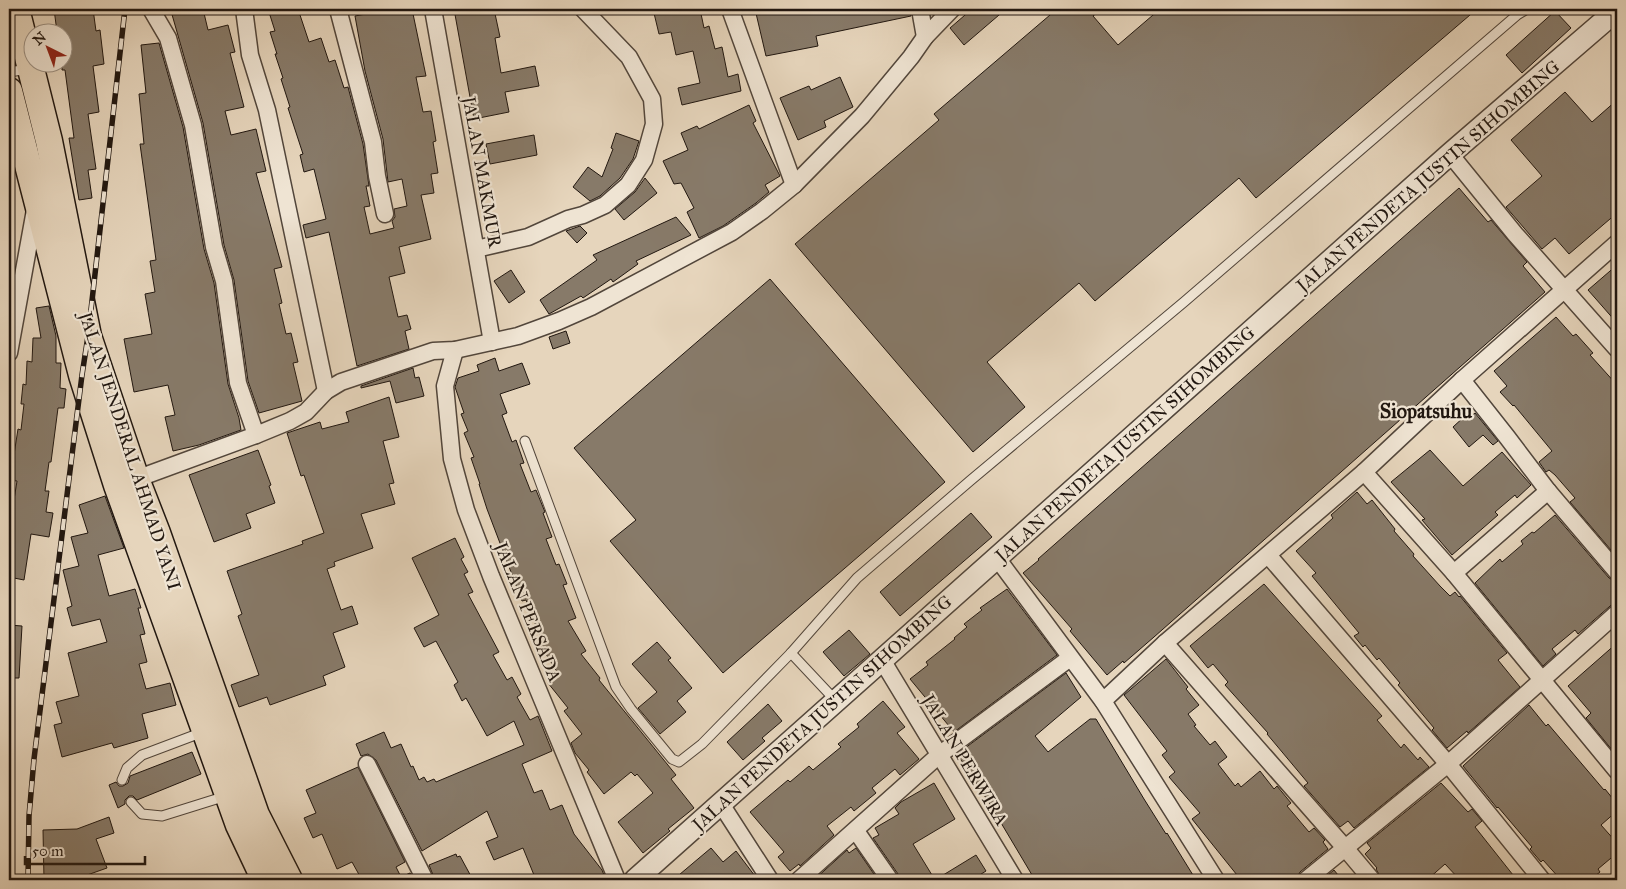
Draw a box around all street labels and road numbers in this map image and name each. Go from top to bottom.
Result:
street label: JALAN PENDETA JUSTIN SIHOMBING [1290,56,1565,299]
street label: JALAN MAKMUR [457,93,506,251]
street label: JALAN JENDERAL AHMAD YANI [73,307,186,593]
street label: JALAN PENDETA JUSTIN SIHOMBING [989,321,1260,569]
street label: JALAN PERSADA [488,537,566,685]
street label: JALAN PENDETA JUSTIN SIHOMBING [686,590,957,838]
street label: JALAN PERWIRA [915,689,1013,830]

